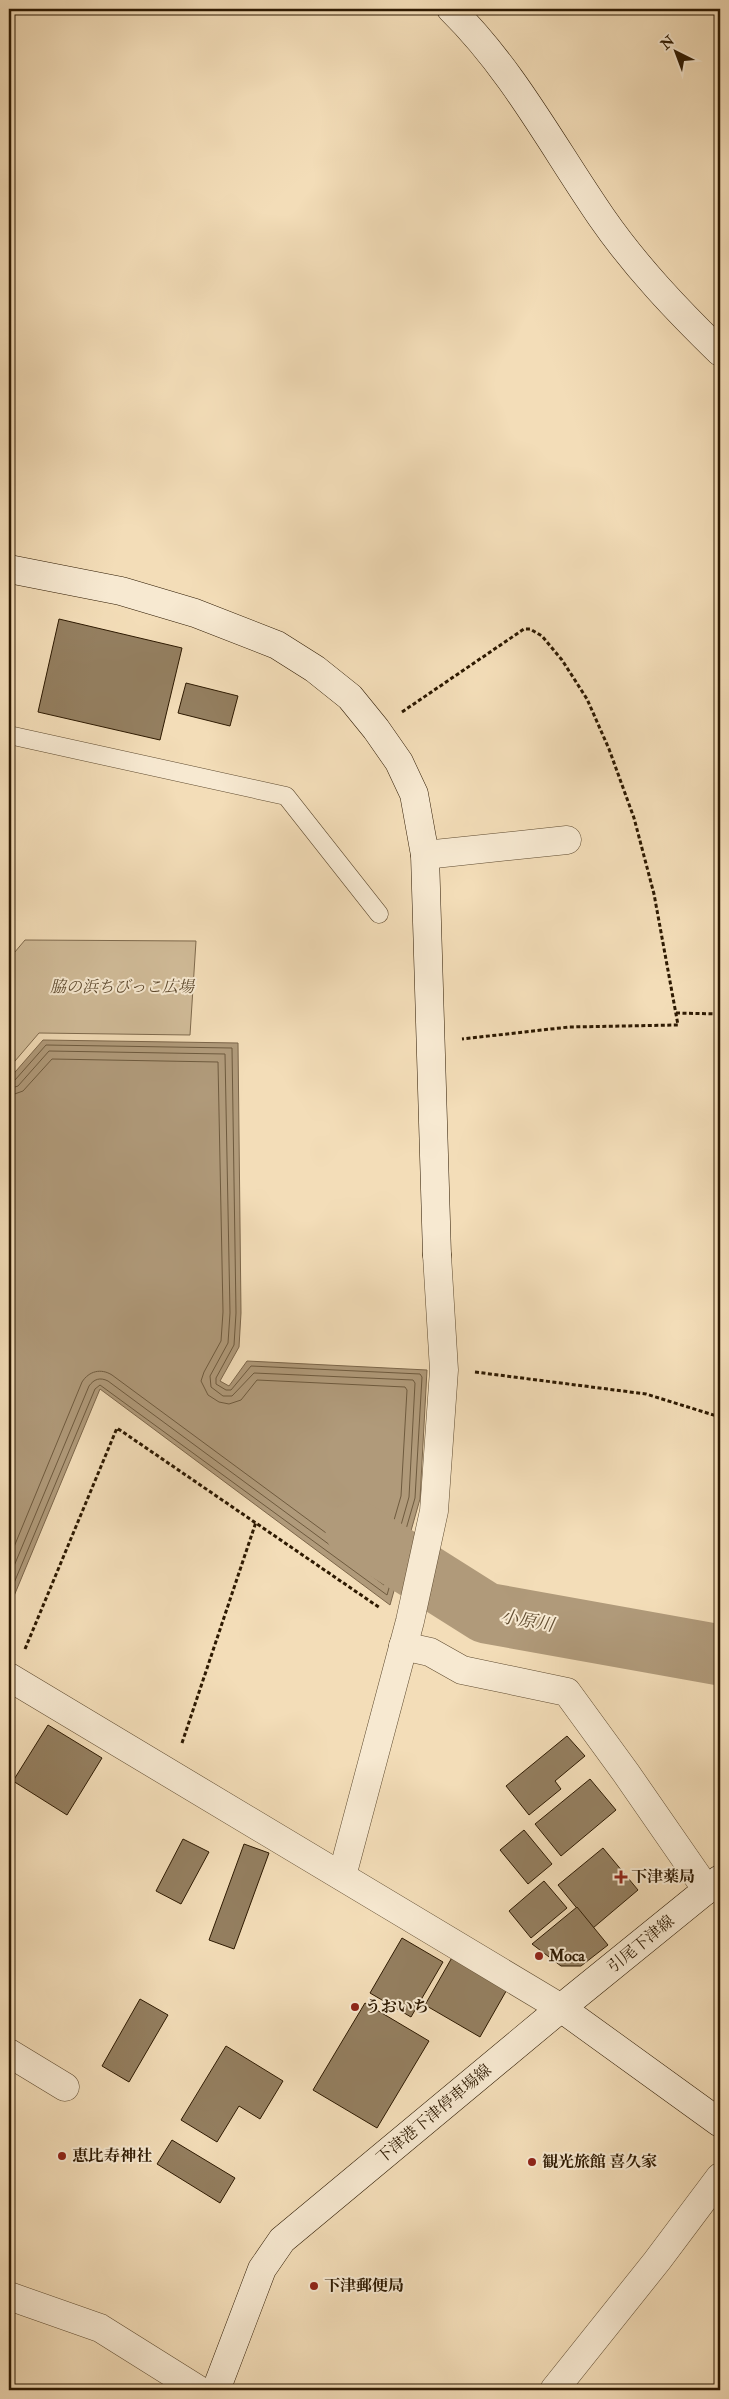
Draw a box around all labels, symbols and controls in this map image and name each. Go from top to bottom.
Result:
north arrow [652,28,702,78]
text: N [657,32,678,54]
park label: 脇の浜ちびっこ広場 [50,977,196,997]
water label: 小原川 [498,1605,558,1637]
place label: 下津薬局 [631,1867,695,1887]
marker: 下津薬局 [615,1871,627,1883]
street label: 引尾下津線 [604,1911,678,1977]
place label: Moca [548,1946,585,1966]
marker: Moca [533,1950,545,1962]
place label: うおいち [365,1997,429,2017]
marker: うおいち [349,2001,361,2013]
street label: 下津港下津停車場線 [372,2060,496,2168]
place label: 恵比寿神社 [72,2146,152,2166]
marker: 恵比寿神社 [56,2150,68,2162]
place label: 観光旅館 喜久家 [542,2152,657,2172]
marker: 観光旅館 喜久家 [526,2156,538,2168]
place label: 下津郵便局 [324,2276,404,2296]
marker: 下津郵便局 [308,2280,320,2292]

